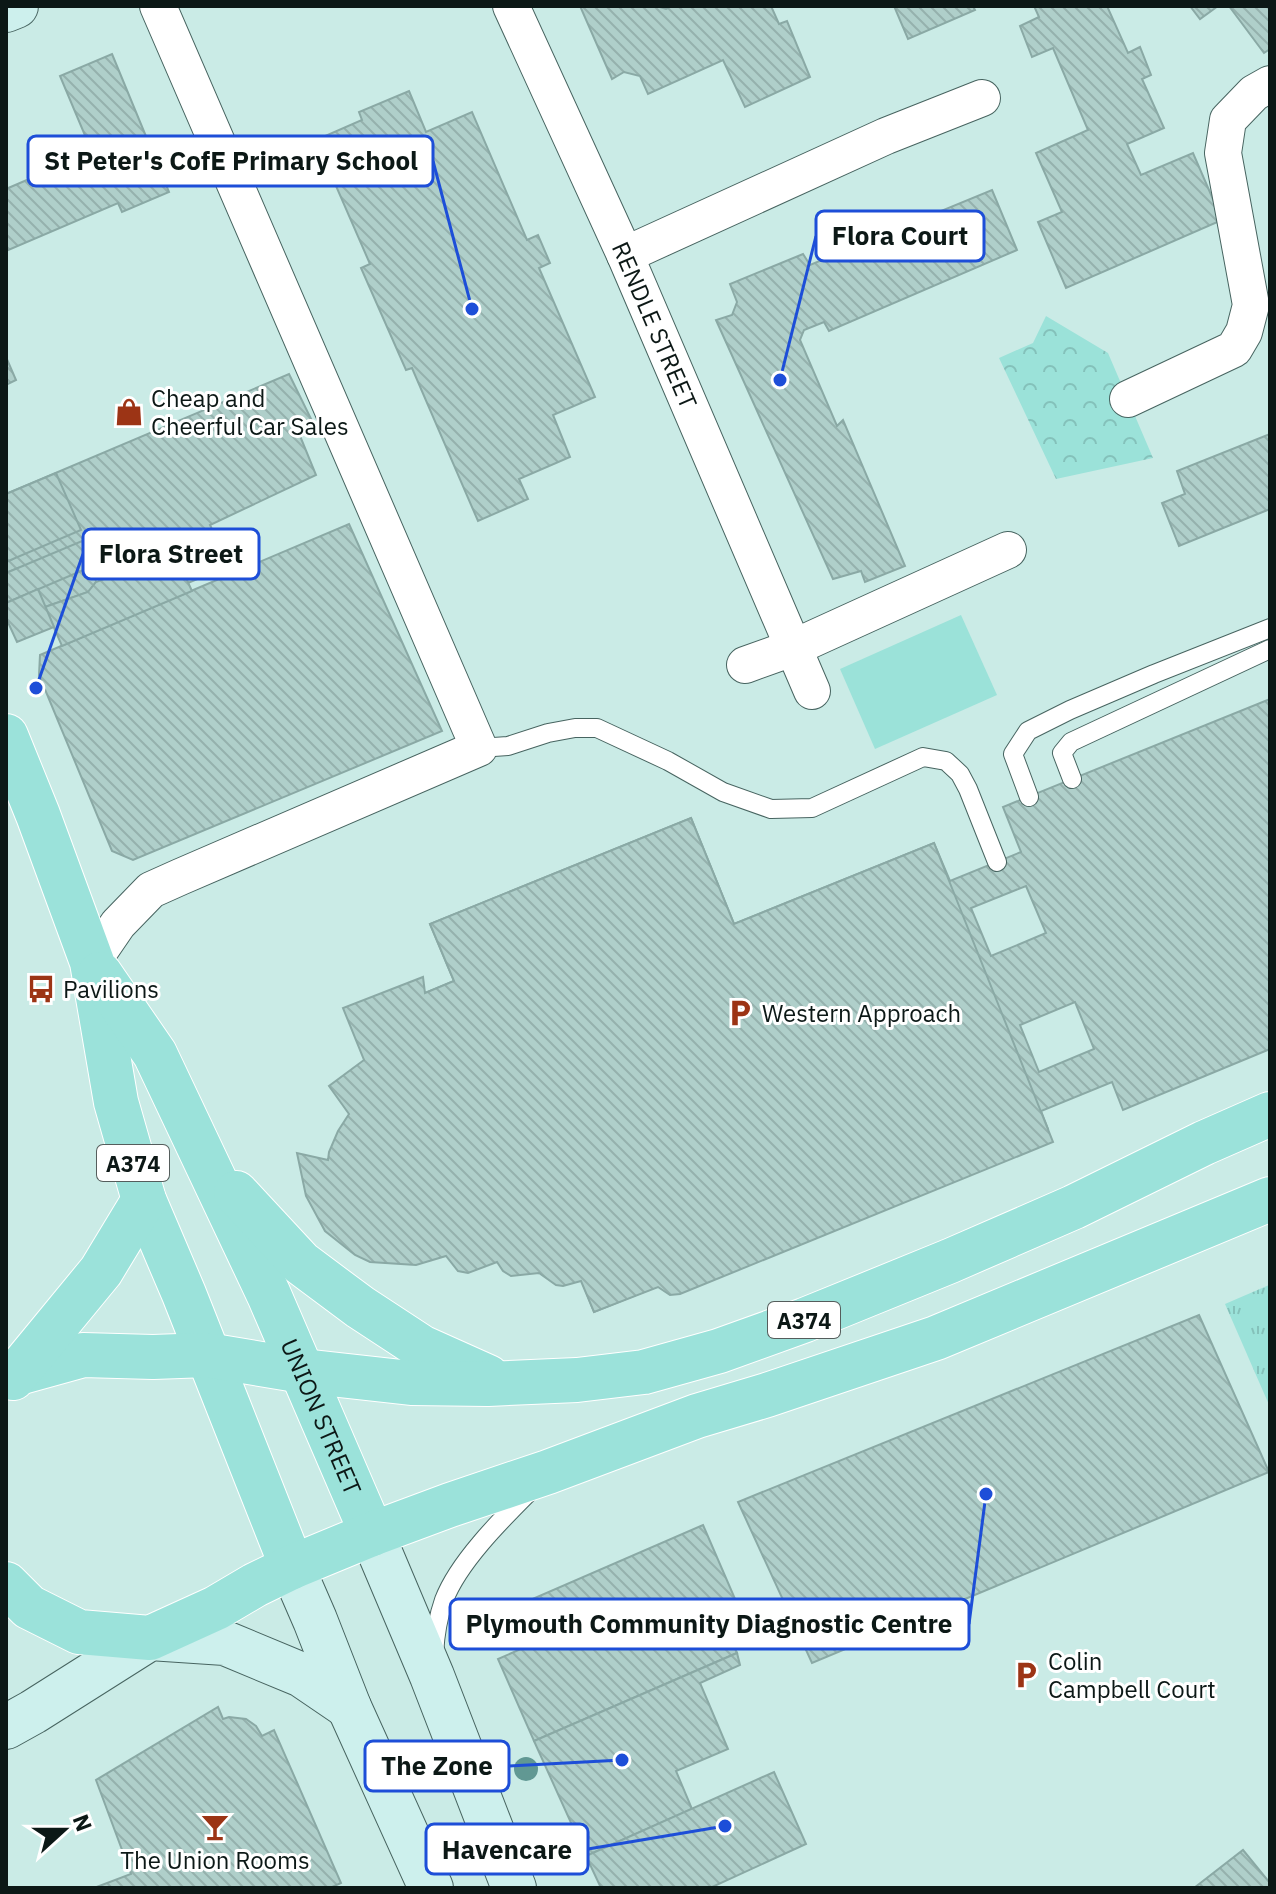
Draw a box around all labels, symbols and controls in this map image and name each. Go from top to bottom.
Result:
callout: St Peter's CofE Primary School [28,136,433,186]
text: St Peter's CofE Primary School [44,143,418,177]
callout: Flora Court [816,211,984,261]
text: Flora Court [832,218,968,252]
street label: RENDLE STREET [605,236,705,414]
place label: Cheap and Cheerful Car Sales [151,382,349,442]
shop icon: Cheap and Cheerful Car Sales [114,397,144,427]
callout: Flora Street [83,529,259,579]
text: Flora Street [99,536,243,570]
place label: Pavilions [63,973,159,1005]
bus stop icon: Pavilions [26,974,56,1004]
place label: Western Approach [762,997,961,1029]
parking icon: Western Approach [725,998,755,1028]
road number: A374 [97,1145,169,1181]
road number: A374 [768,1302,840,1338]
street label: UNION STREET [274,1334,369,1500]
callout: Plymouth Community Diagnostic Centre [450,1599,969,1649]
text: Plymouth Community Diagnostic Centre [466,1606,952,1640]
place label: Colin Campbell Court [1048,1645,1216,1705]
parking icon: Colin Campbell Court [1011,1660,1041,1690]
callout: The Zone [365,1741,509,1791]
text: The Zone [381,1748,493,1782]
north arrow [24,1790,104,1870]
text: N [67,1810,100,1835]
bar icon: The Union Rooms [200,1812,230,1842]
callout: Havencare [426,1824,588,1874]
text: Havencare [442,1832,572,1866]
place label: The Union Rooms [120,1844,310,1876]

